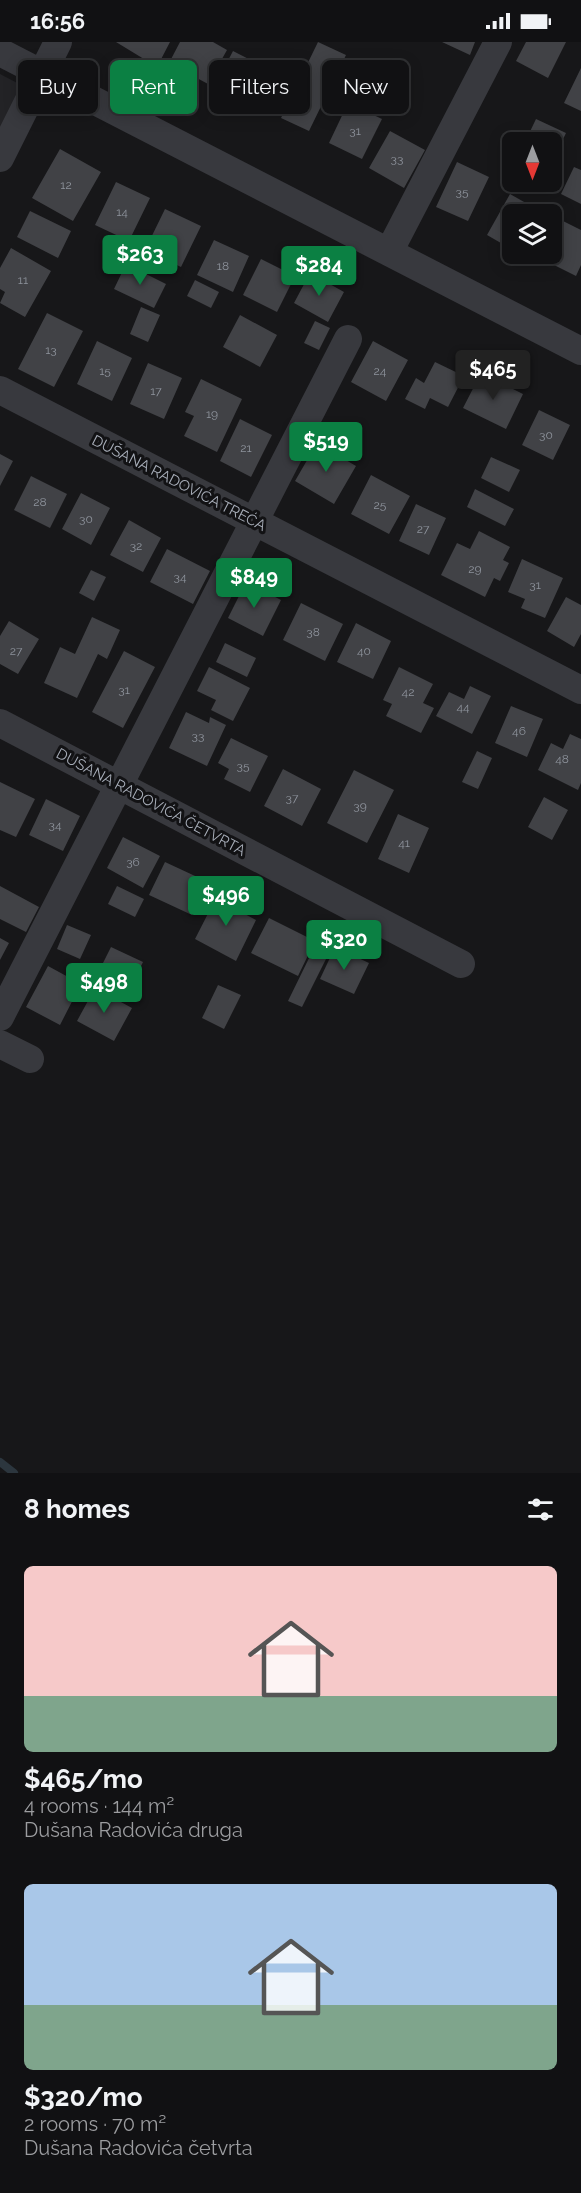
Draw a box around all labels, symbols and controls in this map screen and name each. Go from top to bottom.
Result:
text: 16:56 [30,8,85,34]
chip: Buy [18,60,98,114]
chip: Rent [110,60,197,114]
chip: Filters [209,60,310,114]
chip: New [322,60,409,114]
house number: 31 [349,124,361,138]
north arrow [502,132,562,192]
map controls [502,132,562,264]
house number: 33 [391,152,403,166]
house number: 12 [60,178,72,192]
house number: 35 [456,185,469,199]
button: layers [502,204,562,264]
house number: 14 [116,205,128,219]
pin: $263 [104,235,176,286]
text: $263 [116,242,164,266]
pin: $284 [283,246,355,297]
text: $284 [295,253,343,277]
house number: 18 [217,259,229,273]
house number: 11 [18,273,28,287]
house number: 13 [45,343,57,357]
pin: $465 [457,350,529,401]
text: $465 [469,357,517,381]
house number: 15 [99,364,111,378]
house number: 24 [374,364,387,378]
house number: 17 [150,384,162,398]
house number: 19 [206,407,218,421]
pin: $519 [290,422,362,473]
house number: 30 [539,428,553,442]
text: $519 [303,429,349,453]
street label: DUŠANA RADOVIĆA TREĆA [89,430,269,535]
house number: 21 [240,441,252,455]
house number: 28 [33,495,47,509]
house number: 25 [374,498,387,512]
house number: 30 [79,512,93,526]
house number: 27 [417,522,430,536]
house number: 32 [130,539,142,553]
pin: $849 [218,558,290,609]
house number: 29 [468,562,482,576]
text: $849 [230,565,278,589]
house number: 34 [174,570,187,584]
house number: 31 [529,578,541,592]
house number: 38 [306,625,320,639]
house number: 27 [10,644,23,658]
house number: 40 [357,644,371,658]
house number: 31 [118,683,130,697]
house number: 42 [402,685,414,699]
house number: 44 [456,700,470,714]
house number: 46 [512,724,526,738]
house number: 33 [192,729,204,743]
street label: DUŠANA RADOVIĆA ČETVRTA [53,743,249,860]
house number: 48 [555,752,569,766]
house number: 35 [237,759,250,773]
house number: 37 [286,791,299,805]
house number: 39 [353,799,367,813]
house number: 34 [49,818,62,832]
house number: 41 [398,836,410,850]
house number: 36 [126,855,140,869]
pin: $496 [190,876,262,927]
text: $496 [202,883,250,907]
pin: $320 [308,920,380,971]
text: $320 [320,927,368,951]
pin: $498 [68,963,140,1014]
text: $498 [80,970,128,994]
icon: filters [524,1493,557,1526]
text: 8 homes [24,1494,130,1524]
icon: home [237,1605,345,1713]
text: $465/mo [24,1764,143,1794]
text: 4 rooms · 144 m² [24,1794,174,1818]
text: Dušana Radovića druga [24,1818,243,1842]
icon: home [237,1923,345,2031]
text: $320/mo [24,2082,142,2112]
text: 2 rooms · 70 m² [24,2112,166,2136]
text: Dušana Radovića četvrta [24,2136,253,2160]

